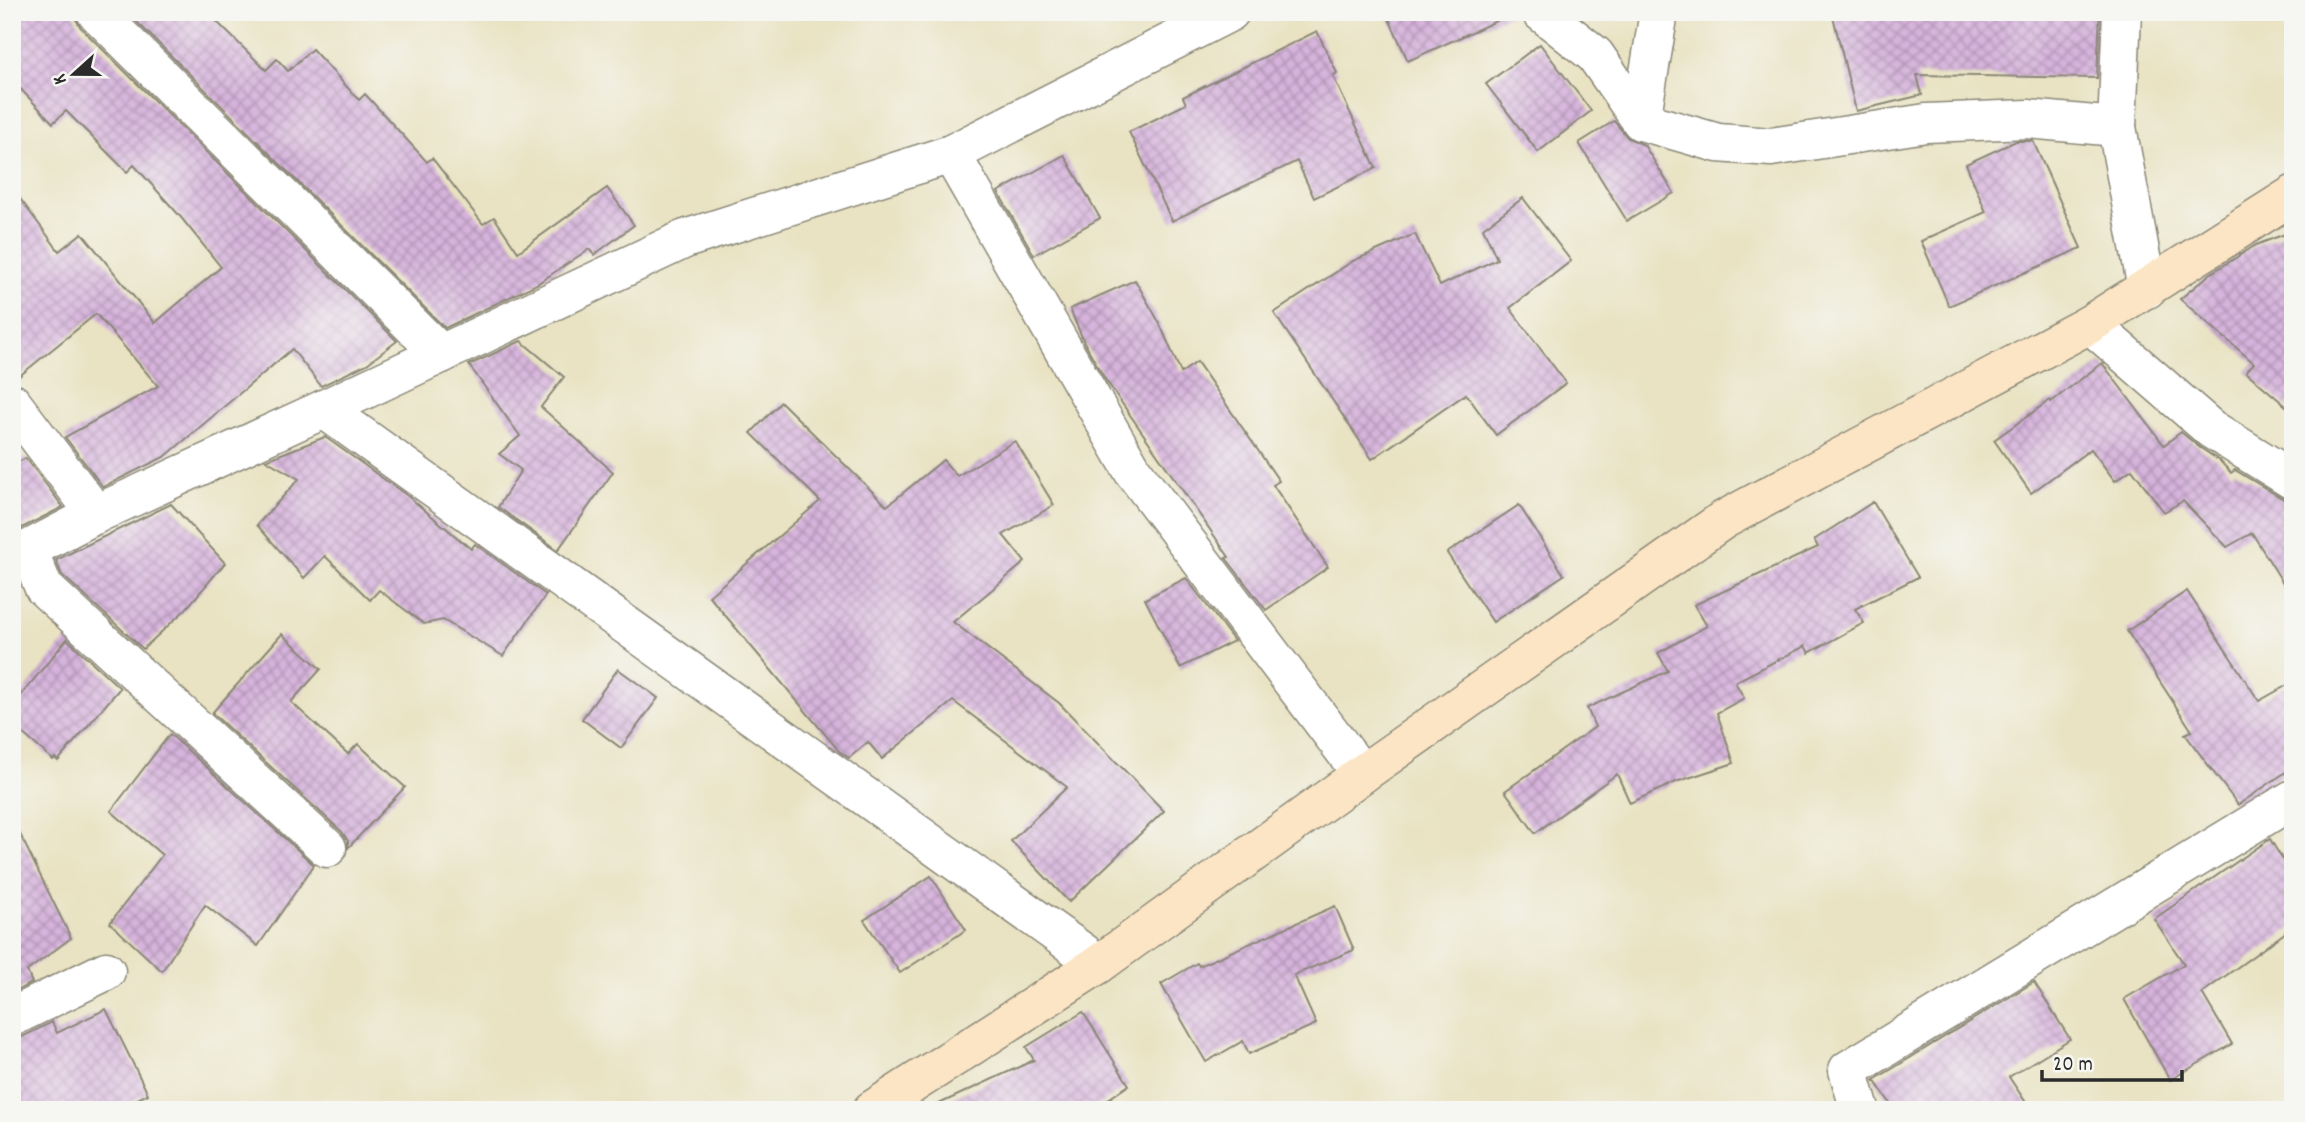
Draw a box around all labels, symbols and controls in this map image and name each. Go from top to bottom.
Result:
north arrow [38,38,108,108]
text: K [47,70,76,88]
scale bar [2042,1038,2182,1082]
text: 20 m [2053,1051,2093,1081]

